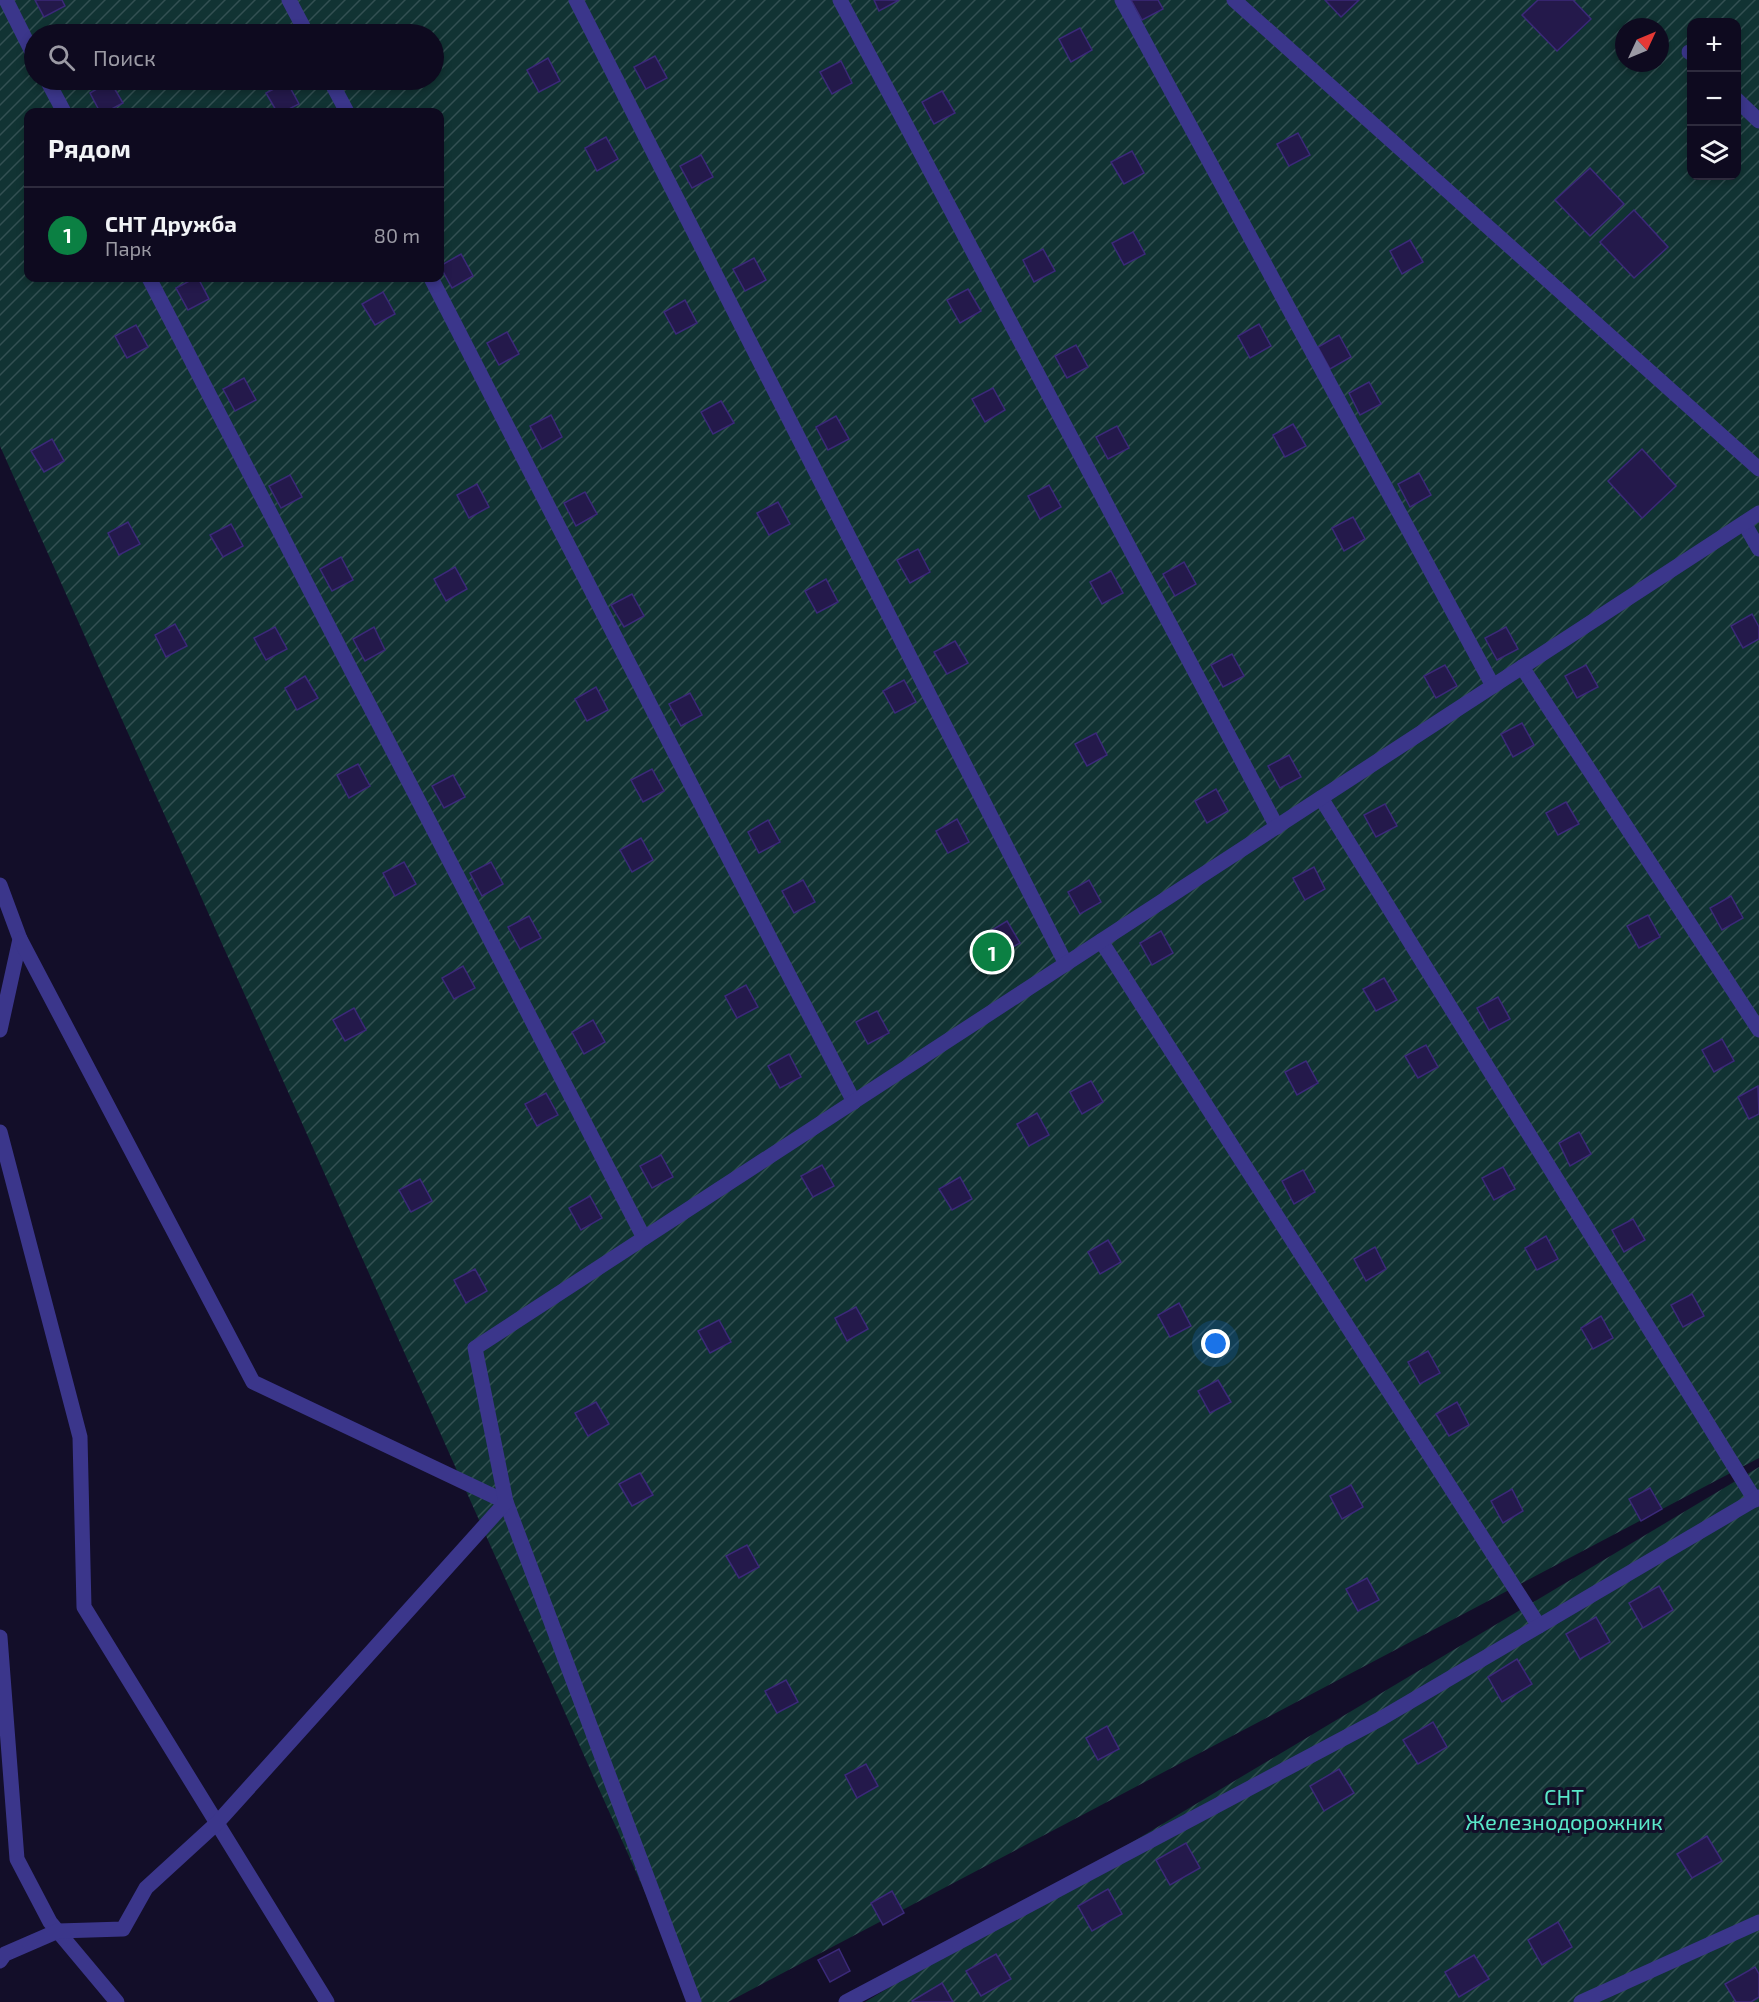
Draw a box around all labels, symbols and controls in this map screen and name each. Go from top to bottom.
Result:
north arrow [1615,18,1669,72]
map controls [1687,18,1741,180]
button: + [1687,18,1741,72]
search box [24,24,444,90]
icon: search [45,41,78,74]
text: Поиск [93,44,156,70]
button: − [1687,72,1741,126]
button: layers [1687,126,1741,180]
text: Рядом [48,132,131,163]
text: СНТ Дружба [105,210,237,236]
text: 1 [63,223,72,247]
text: 80 m [374,223,420,247]
text: Парк [105,236,152,260]
pin: 1 [972,930,1012,974]
your location [1201,1329,1230,1358]
park label: СНТ Железнодорожник [1465,1783,1663,1834]

